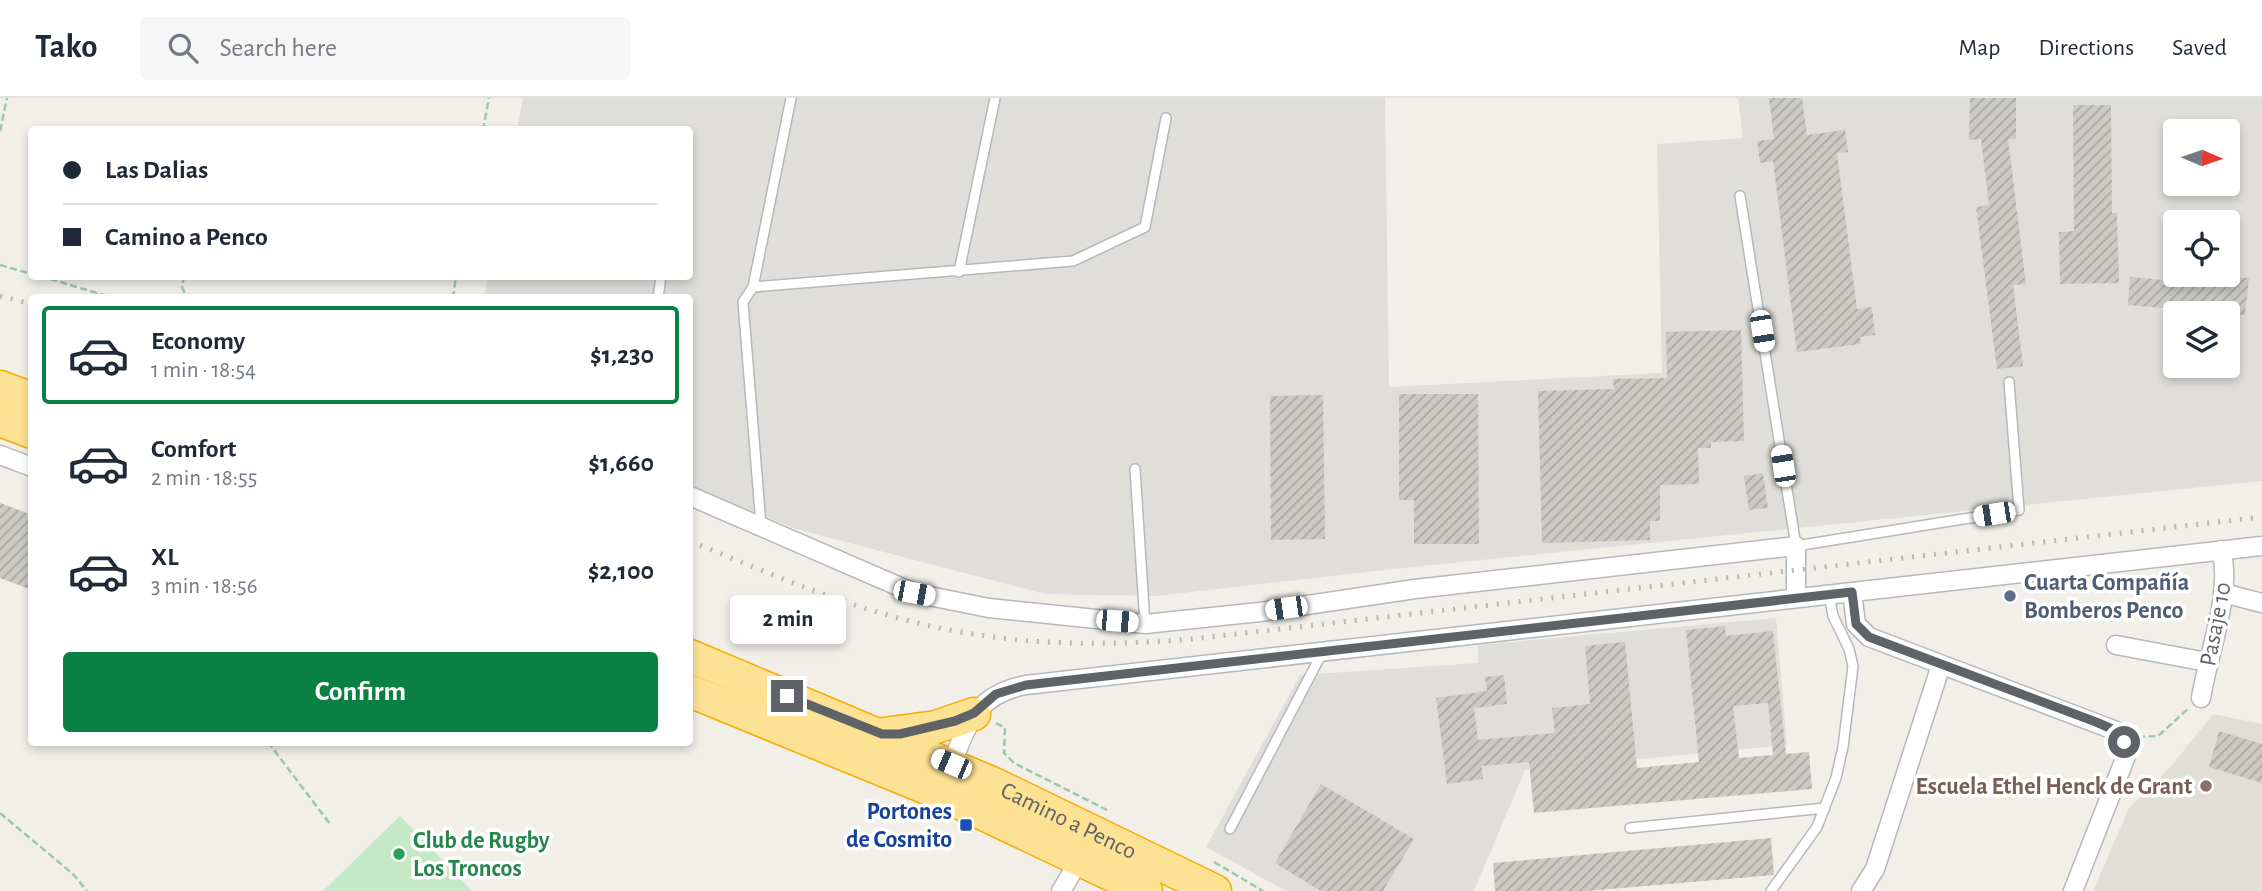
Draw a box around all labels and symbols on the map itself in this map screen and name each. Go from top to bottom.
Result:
north arrow [2163,119,2240,196]
car [1749,309,1776,353]
car [1770,444,1797,488]
car [1972,500,2017,528]
place label: Cuarta Compañía Bomberos Penco [2024,571,2189,623]
car [892,579,937,607]
street label: Pasaje 10 [2196,580,2236,668]
marker: Cuarta Compañía Bomberos Penco [2002,588,2018,604]
callout: 2 min [729,594,845,644]
car [1264,595,1309,621]
car [1096,609,1139,633]
route end [771,680,803,712]
route start [2108,726,2140,758]
car [928,746,975,782]
place label: Escuela Ethel Henck de Grant [1916,775,2192,799]
street label: Camino a Penco [997,778,1140,864]
marker: Escuela Ethel Henck de Grant [2198,778,2214,794]
place label: Portones de Cosmito [846,800,952,852]
marker: Portones de Cosmito [958,817,974,833]
place label: Club de Rugby Los Troncos [413,829,550,881]
marker: Club de Rugby Los Troncos [391,846,407,862]

